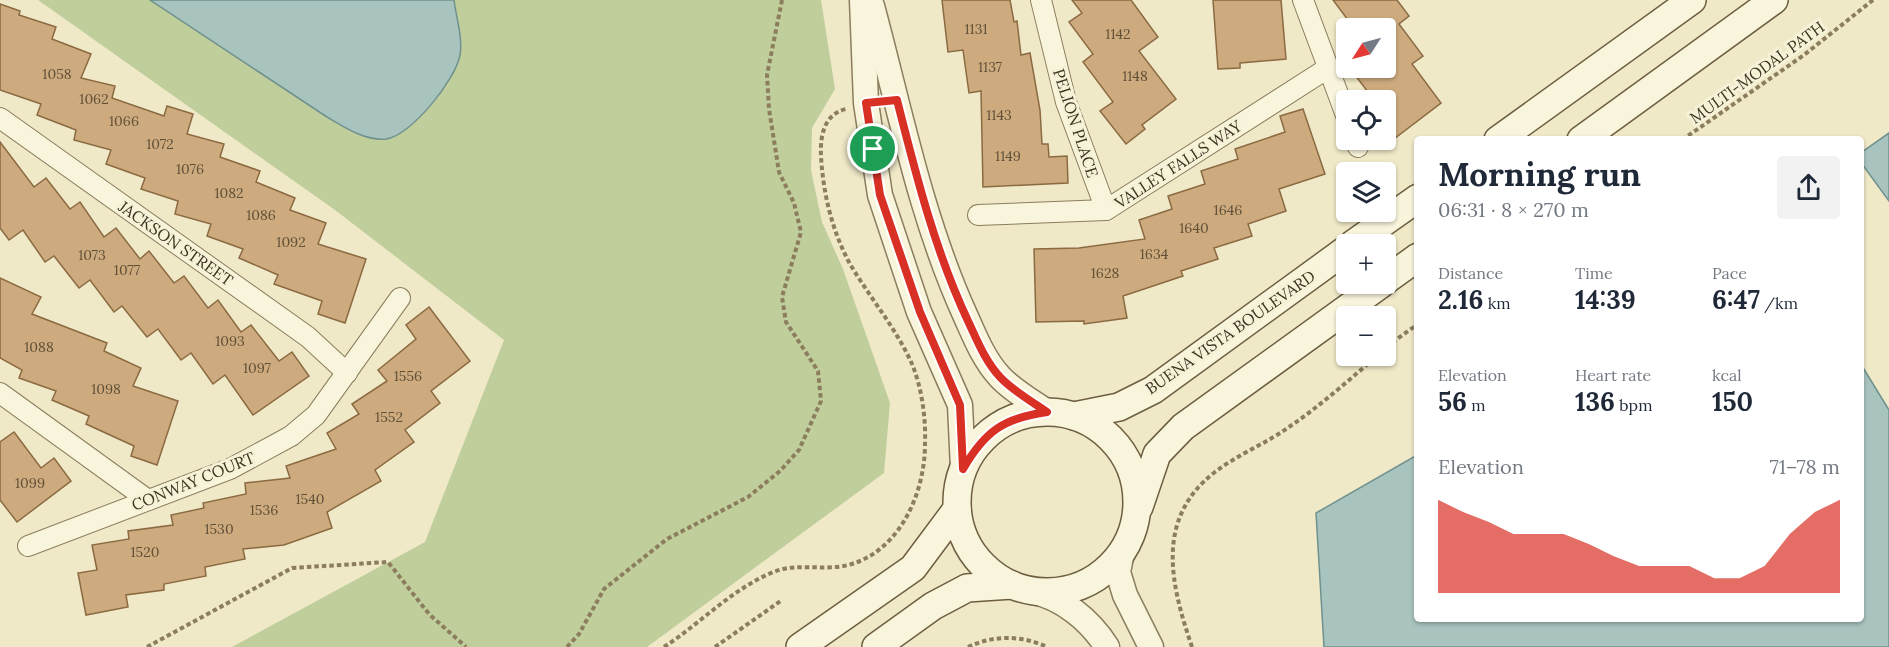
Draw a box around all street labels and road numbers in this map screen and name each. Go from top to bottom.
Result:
street label: MULTI-MODAL PATH [1686,16,1828,128]
street label: PELION PLACE [1049,66,1103,180]
street label: VALLEY FALLS WAY [1110,115,1246,213]
street label: JACKSON STREET [114,195,237,290]
street label: BUENA VISTA BOULEVARD [1141,266,1319,398]
street label: CONWAY COURT [128,447,258,515]

